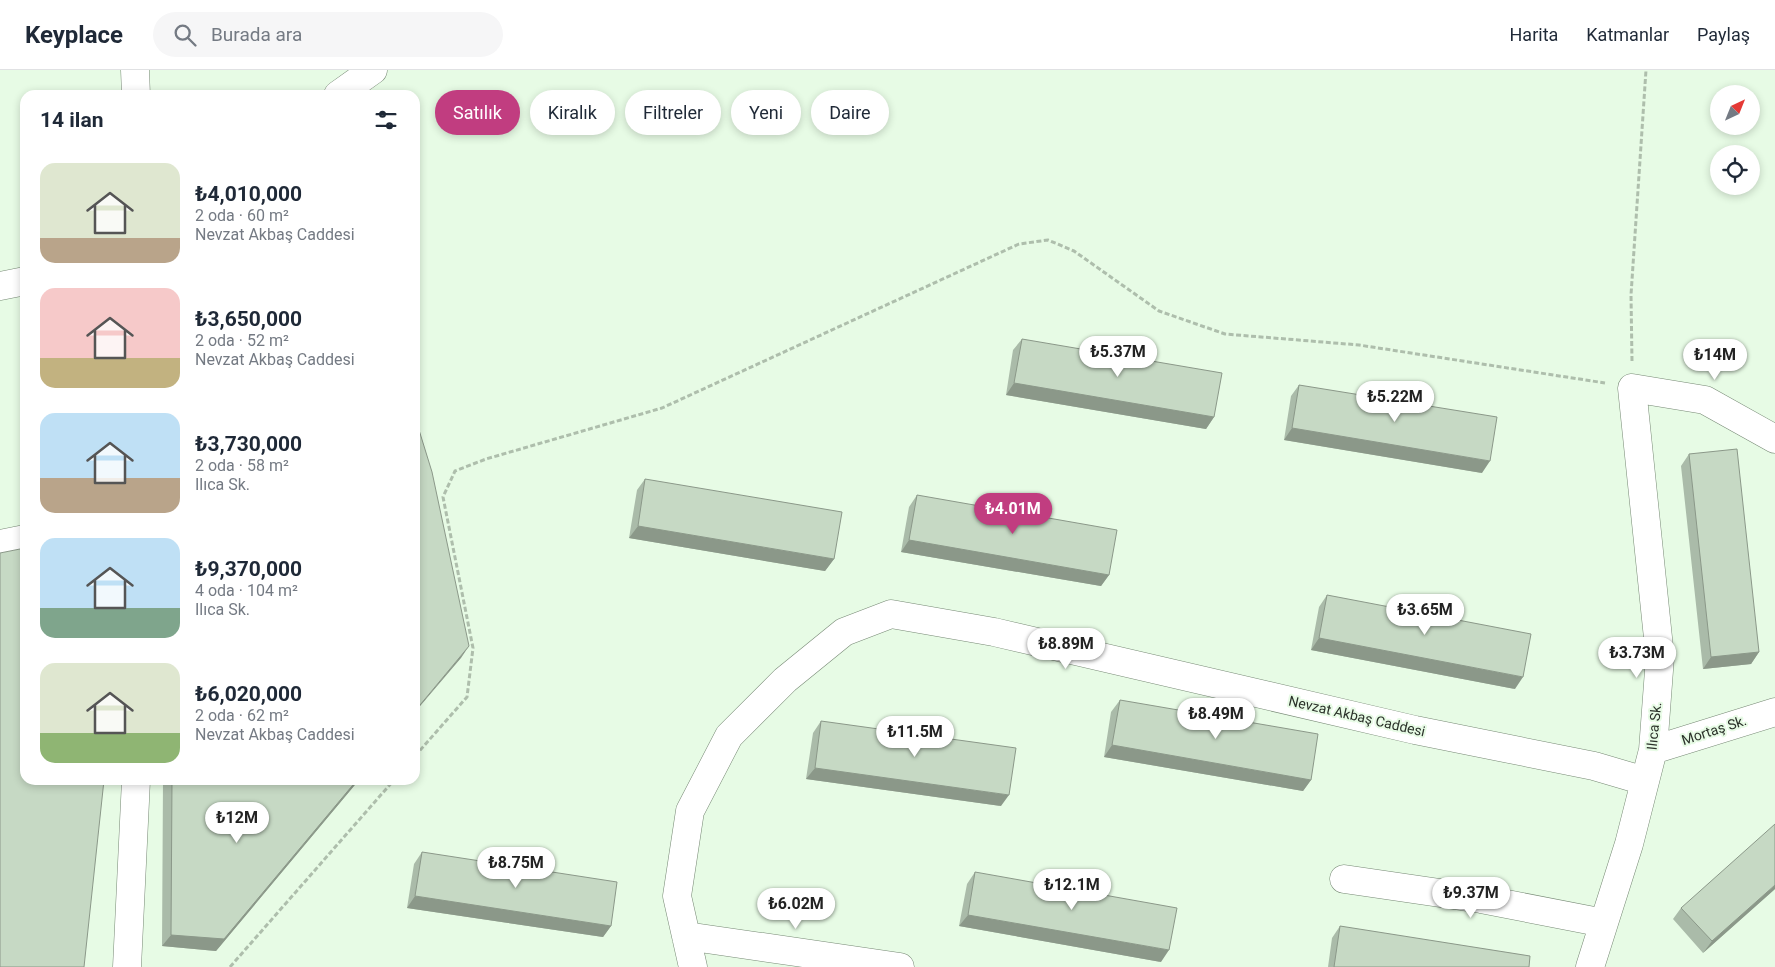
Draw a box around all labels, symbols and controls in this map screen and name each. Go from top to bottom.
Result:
search box [153,12,503,57]
text: Keyplace [25,21,123,49]
icon: search [171,21,199,49]
text: Burada ara [211,23,302,46]
text: Harita [1510,24,1558,45]
text: Katmanlar [1586,24,1669,45]
text: Paylaş [1697,24,1750,45]
north arrow [1710,85,1760,135]
map controls [1710,85,1760,195]
chip: Satılık [435,90,520,135]
chip: Kiralık [530,90,615,135]
chip: Filtreler [625,90,721,135]
chip: Yeni [731,90,801,135]
chip: Daire [811,90,889,135]
icon: filters [372,106,400,134]
text: 14 ilan [40,108,103,132]
button: locate [1710,145,1760,195]
text: ₺4,010,000 [195,182,302,206]
icon: home [80,183,140,243]
text: 2 oda · 60 m² [195,206,289,225]
text: Nevzat Akbaş Caddesi [195,225,355,244]
text: ₺3,650,000 [195,307,302,331]
icon: home [80,308,140,368]
text: 2 oda · 52 m² [195,331,289,350]
pin: ₺5.37M [1077,336,1159,378]
pin: ₺14M [1685,338,1745,381]
text: ₺5.37M [1090,342,1146,361]
text: ₺14M [1694,345,1736,364]
text: Nevzat Akbaş Caddesi [195,350,355,369]
pin: ₺5.22M [1354,380,1436,423]
text: ₺5.22M [1367,387,1423,406]
text: ₺3,730,000 [195,432,302,456]
icon: home [80,433,140,493]
text: 2 oda · 58 m² [195,456,289,475]
text: Ilıca Sk. [195,475,250,494]
pin: ₺4.01M [972,492,1054,535]
text: ₺4.01M [985,499,1041,518]
text: ₺9,370,000 [195,557,302,581]
icon: home [80,558,140,618]
text: 4 oda · 104 m² [195,581,298,600]
pin: ₺3.65M [1384,594,1466,636]
text: Ilıca Sk. [195,600,250,619]
text: ₺3.65M [1397,600,1453,619]
pin: ₺8.89M [1025,628,1107,670]
text: ₺8.89M [1038,634,1094,653]
pin: ₺3.73M [1596,636,1678,679]
text: ₺3.73M [1609,643,1665,662]
text: ₺6,020,000 [195,682,302,706]
icon: home [80,683,140,743]
street label: Nevzat Akbaş Caddesi [1287,692,1427,740]
pin: ₺8.49M [1175,698,1257,740]
street label: Ilıca Sk. [1644,701,1664,751]
text: ₺8.49M [1188,704,1244,723]
text: 2 oda · 62 m² [195,706,289,725]
street label: Mortaş Sk. [1680,712,1748,748]
pin: ₺11.5M [874,716,956,758]
text: ₺11.5M [887,722,943,741]
text: Nevzat Akbaş Caddesi [195,725,355,744]
pin: ₺12M [207,802,267,844]
text: ₺12M [216,808,258,827]
pin: ₺8.75M [475,846,557,889]
text: ₺8.75M [488,853,544,872]
pin: ₺12.1M [1031,868,1113,911]
text: ₺12.1M [1044,875,1100,894]
pin: ₺9.37M [1430,876,1512,919]
text: ₺9.37M [1443,883,1499,902]
pin: ₺6.02M [755,888,837,930]
text: ₺6.02M [768,894,824,913]

